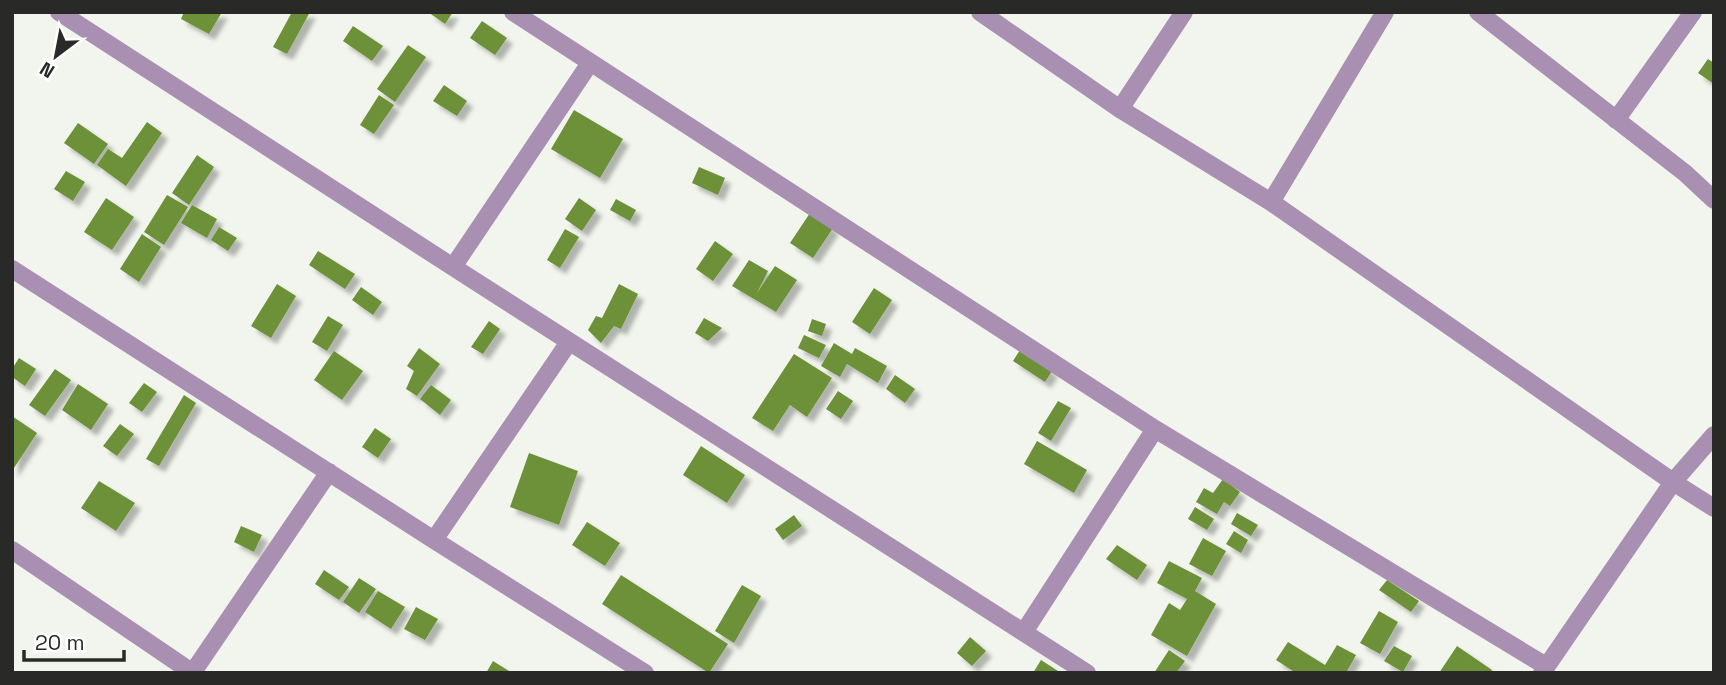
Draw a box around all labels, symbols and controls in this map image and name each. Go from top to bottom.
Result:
north arrow [21,21,91,91]
text: N [35,56,59,84]
scale bar [24,618,124,662]
text: 20 m [35,629,85,656]

